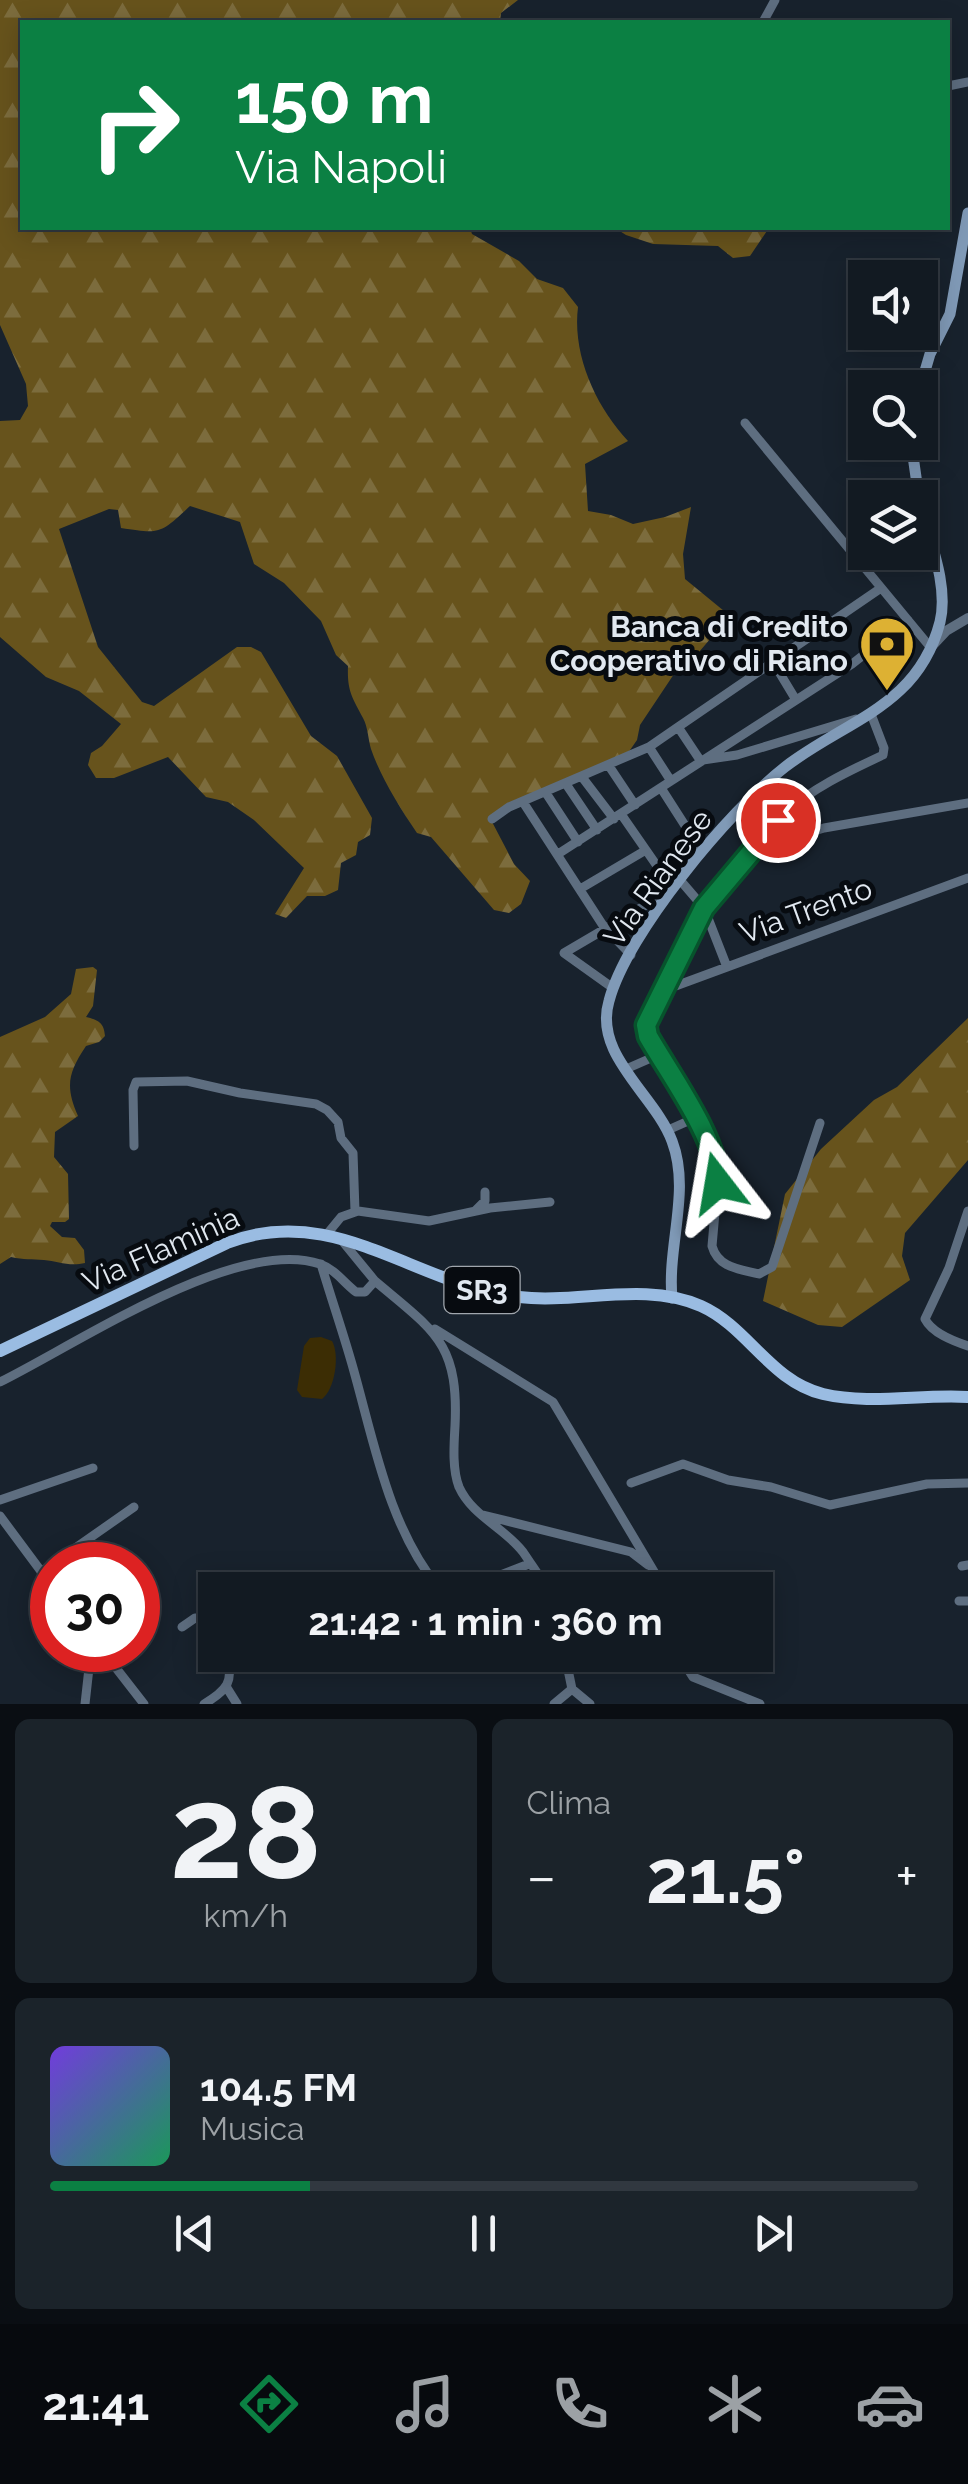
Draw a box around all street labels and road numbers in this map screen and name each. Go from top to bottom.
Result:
street label: Via Rianese [596,803,719,953]
street label: Via Trento [735,870,877,951]
street label: Via Flaminia [77,1199,244,1300]
road number: SR3 [444,1267,520,1313]

